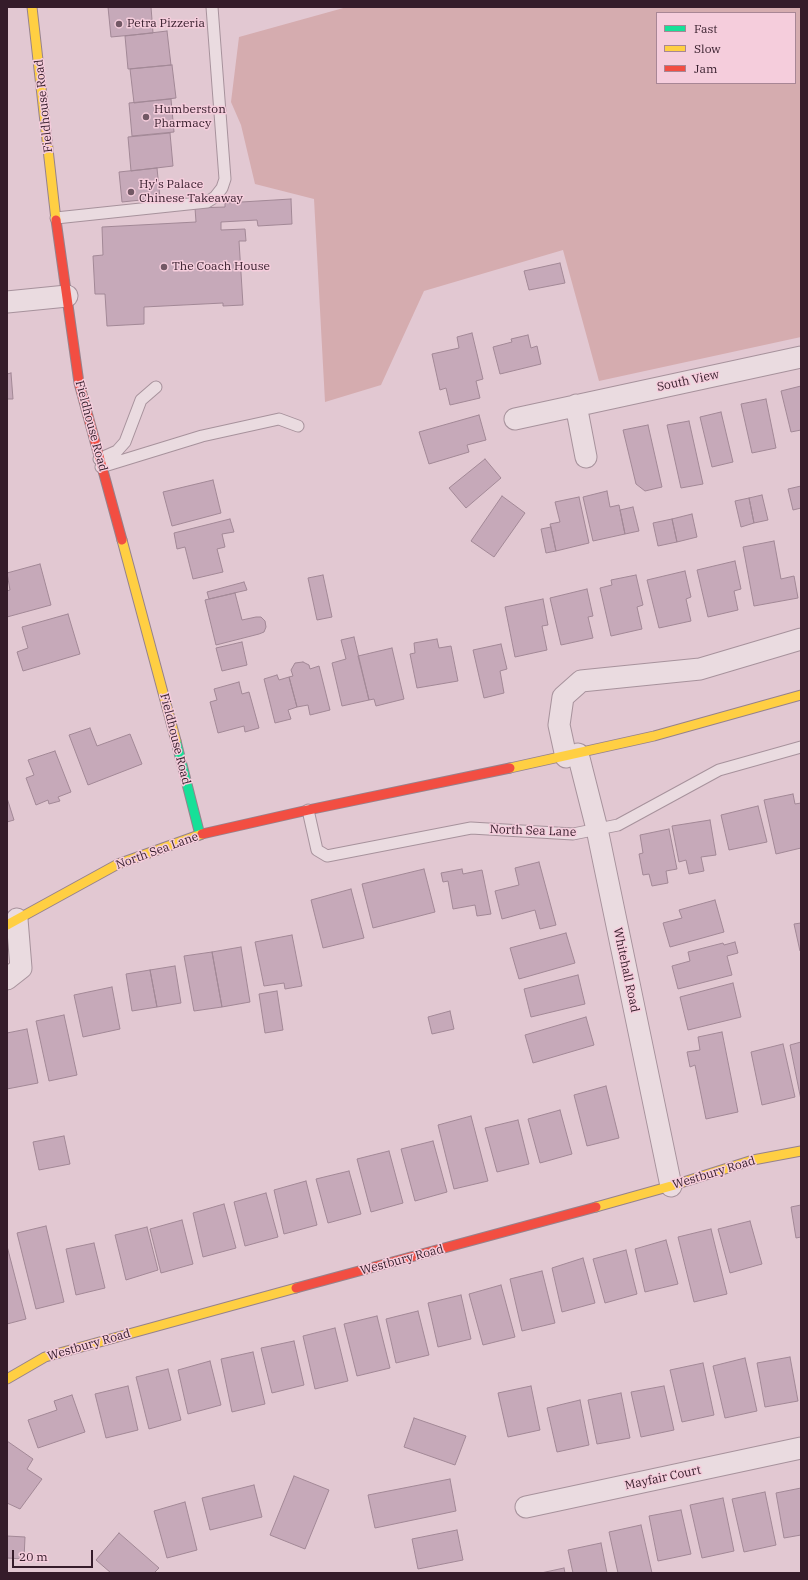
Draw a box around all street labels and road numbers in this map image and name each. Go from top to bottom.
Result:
street label: Fieldhouse Road [32,59,56,153]
street label: South View [656,367,720,395]
street label: Fieldhouse Road [72,379,110,473]
street label: Fieldhouse Road [157,692,193,786]
street label: North Sea Lane [489,822,577,840]
street label: North Sea Lane [114,829,200,873]
street label: Whitehall Road [610,926,642,1014]
street label: Westbury Road [671,1154,757,1192]
street label: Westbury Road [359,1242,445,1278]
street label: Westbury Road [46,1326,132,1364]
street label: Mayfair Court [624,1463,702,1493]

